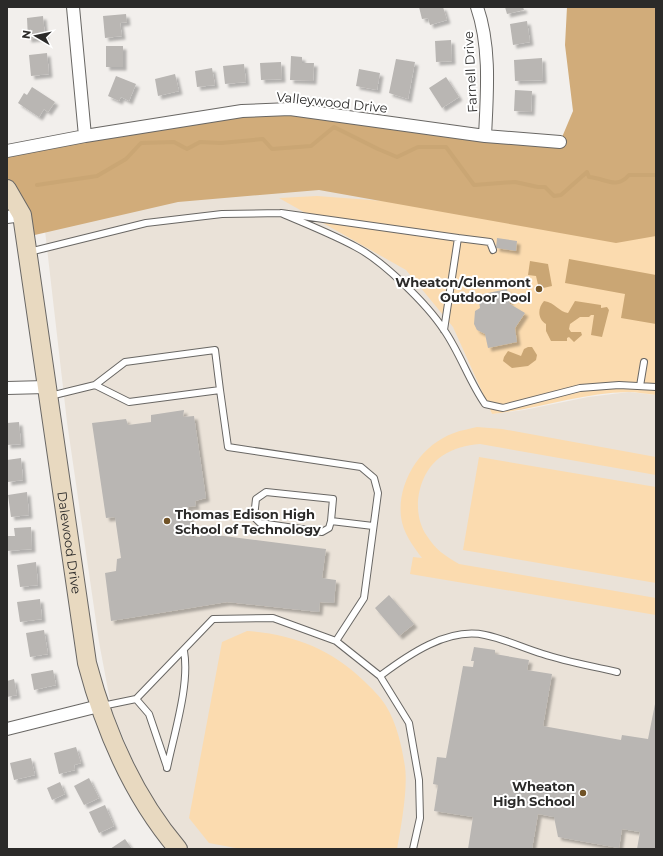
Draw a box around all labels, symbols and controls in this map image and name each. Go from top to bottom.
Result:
north arrow [16,16,56,56]
text: N [19,29,34,40]
street label: Farnell Drive [460,31,480,113]
street label: Valleywood Drive [276,88,388,116]
place label: Wheaton/Glenmont Outdoor Pool [395,274,531,305]
marker: Wheaton/Glenmont Outdoor Pool [534,284,544,294]
street label: Dalewood Drive [54,490,85,595]
place label: Thomas Edison High School of Technology [175,506,321,537]
marker: Thomas Edison High School of Technology [162,516,172,526]
place label: Wheaton High School [493,778,575,809]
marker: Wheaton High School [578,788,588,798]

